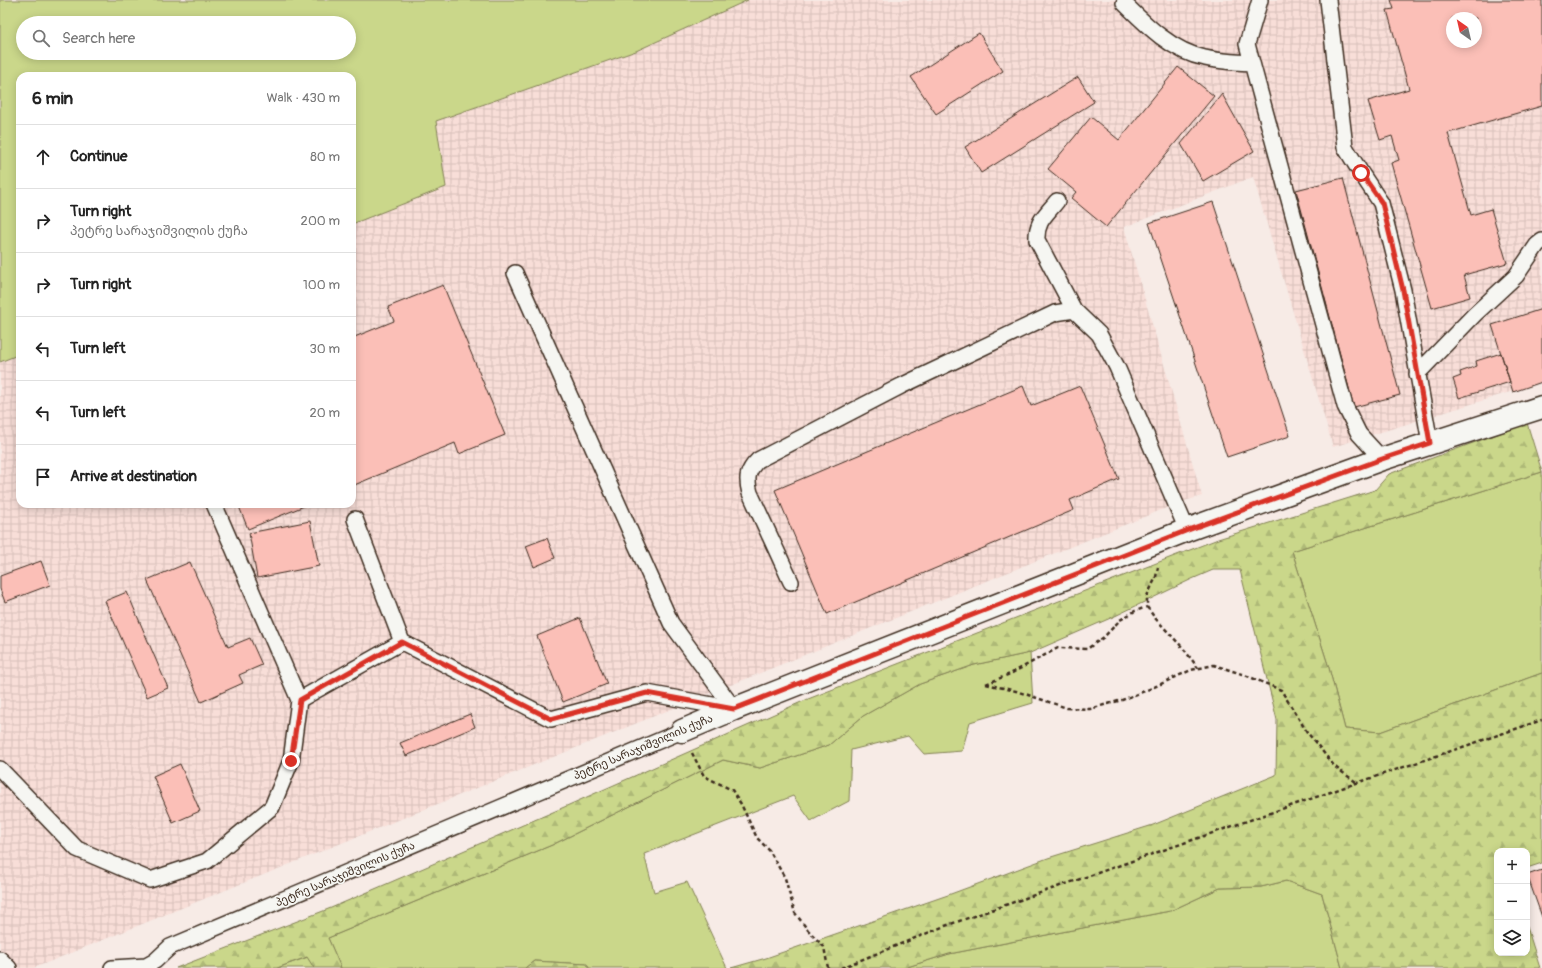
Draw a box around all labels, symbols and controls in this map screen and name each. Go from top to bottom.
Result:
north arrow [1446,12,1482,48]
search box [16,16,356,60]
icon: search [30,27,52,49]
text: Search here [62,29,135,48]
text: 6 min [32,88,73,109]
text: Walk · 430 m [266,90,340,106]
icon: ahead [32,146,54,168]
text: Continue [70,147,128,166]
text: 80 m [310,149,340,165]
route start [1352,164,1370,182]
text: Turn right [70,202,131,221]
icon: right [32,210,54,232]
text: 200 m [301,213,340,229]
text: პეტრე სარაჯიშვილის ქუჩა [70,223,248,239]
icon: right [32,274,54,296]
text: Turn right [70,275,131,294]
text: 100 m [303,277,340,293]
icon: left [32,338,54,360]
text: Turn left [70,339,126,358]
text: 30 m [310,341,340,357]
icon: left [32,402,54,424]
text: Turn left [70,403,126,422]
text: 20 m [309,405,340,421]
icon: arrive [32,466,54,488]
text: Arrive at destination [70,467,197,486]
street label: პეტრე სარაჯიშვილის ქუჩა [571,712,715,782]
route end [282,752,300,770]
street label: პეტრე სარაჯიშვილის ქუჩა [273,839,417,909]
map controls [1494,848,1530,956]
button: + [1494,848,1530,884]
button: − [1494,884,1530,920]
button: layers [1494,920,1530,956]

